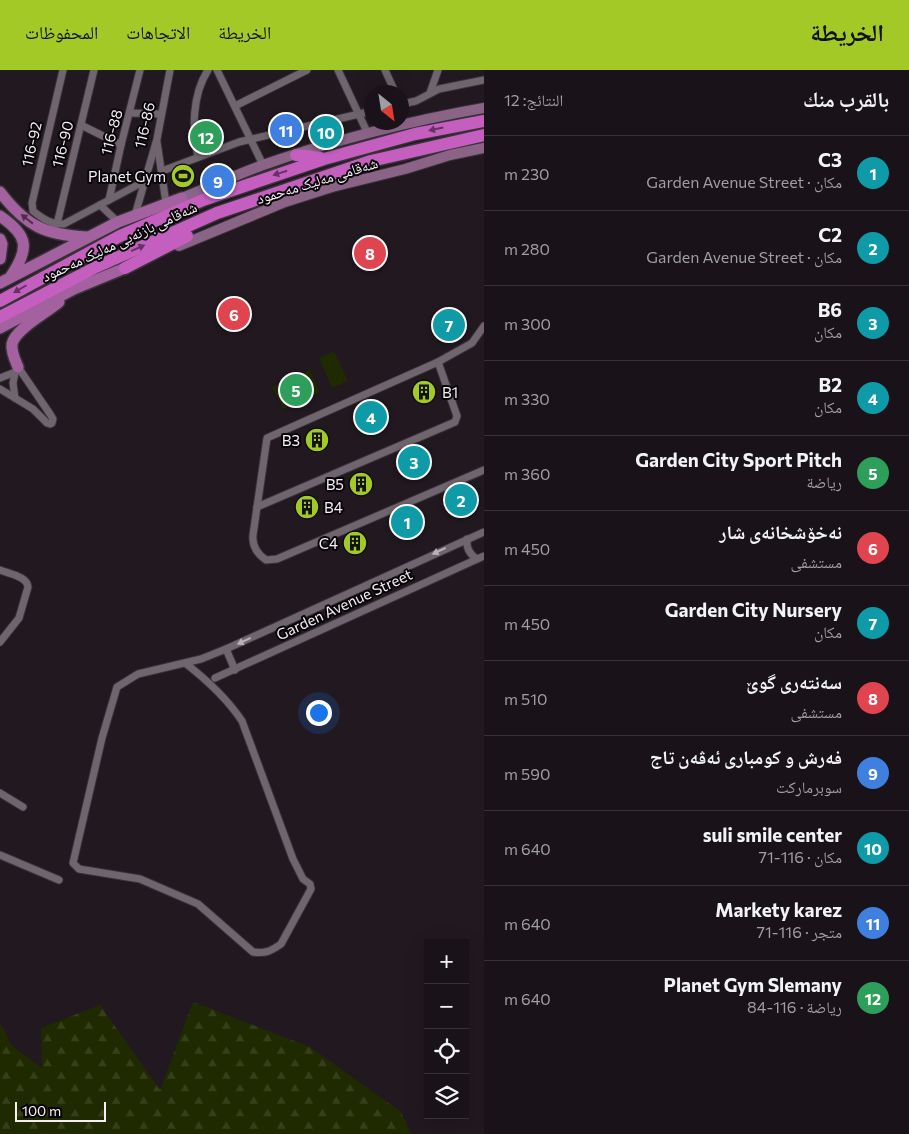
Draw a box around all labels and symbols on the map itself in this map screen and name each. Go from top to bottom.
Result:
north arrow [364,85,409,130]
street label: 116-86 [130,100,158,150]
street label: 116-88 [96,107,126,157]
pin: 11 [270,111,302,149]
pin: 10 [310,113,342,151]
pin: 12 [190,118,222,156]
street label: 116-90 [48,119,76,169]
street label: 116-92 [17,120,45,168]
one-way arrow [429,125,444,133]
street label: شەقامی مەلیک مەحمود [254,153,381,209]
pin: 9 [202,162,234,200]
sports icon: Planet Gym [170,163,196,189]
place label: Planet Gym [88,167,166,185]
one-way arrow [272,170,287,177]
street label: شەقامی بازنەیی مەلیک مەحمود [39,197,200,287]
one-way arrow [21,214,34,225]
pin: 8 [354,234,386,272]
one-way arrow [131,244,145,252]
one-way arrow [13,285,27,293]
pin: 6 [218,295,250,333]
pin: 7 [433,306,465,344]
pin: 5 [280,371,312,409]
building icon: B1 [411,379,437,405]
place label: B1 [442,383,458,401]
pin: 4 [355,398,387,436]
building icon: B3 [304,427,330,453]
place label: B3 [282,431,300,449]
pin: 3 [398,443,430,481]
building icon: B5 [348,471,374,497]
place label: B5 [326,475,344,493]
pin: 2 [445,481,477,519]
building icon: B4 [294,494,320,520]
place label: B4 [324,498,343,516]
pin: 1 [391,503,423,541]
building icon: C4 [342,530,368,556]
place label: C4 [319,534,338,552]
one-way arrow [432,548,446,556]
street label: Garden Avenue Street [273,565,415,643]
one-way arrow [237,637,251,645]
your location [306,700,332,726]
scale bar [15,1099,106,1122]

